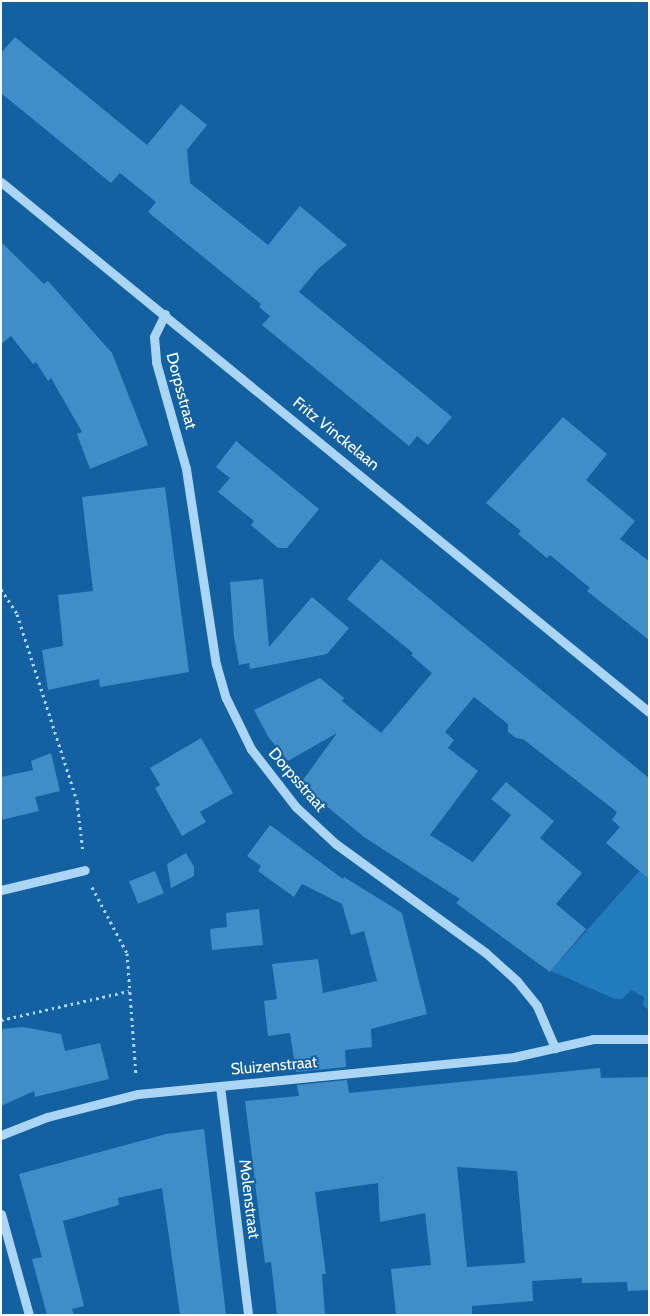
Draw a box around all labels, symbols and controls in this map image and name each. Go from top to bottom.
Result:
street label: Dorpsstraat [162,351,200,431]
street label: Fritz Vinckelaan [289,393,383,475]
street label: Dorpsstraat [264,744,330,816]
street label: Sluizenstraat [230,1053,318,1079]
street label: Molenstraat [235,1158,263,1240]

